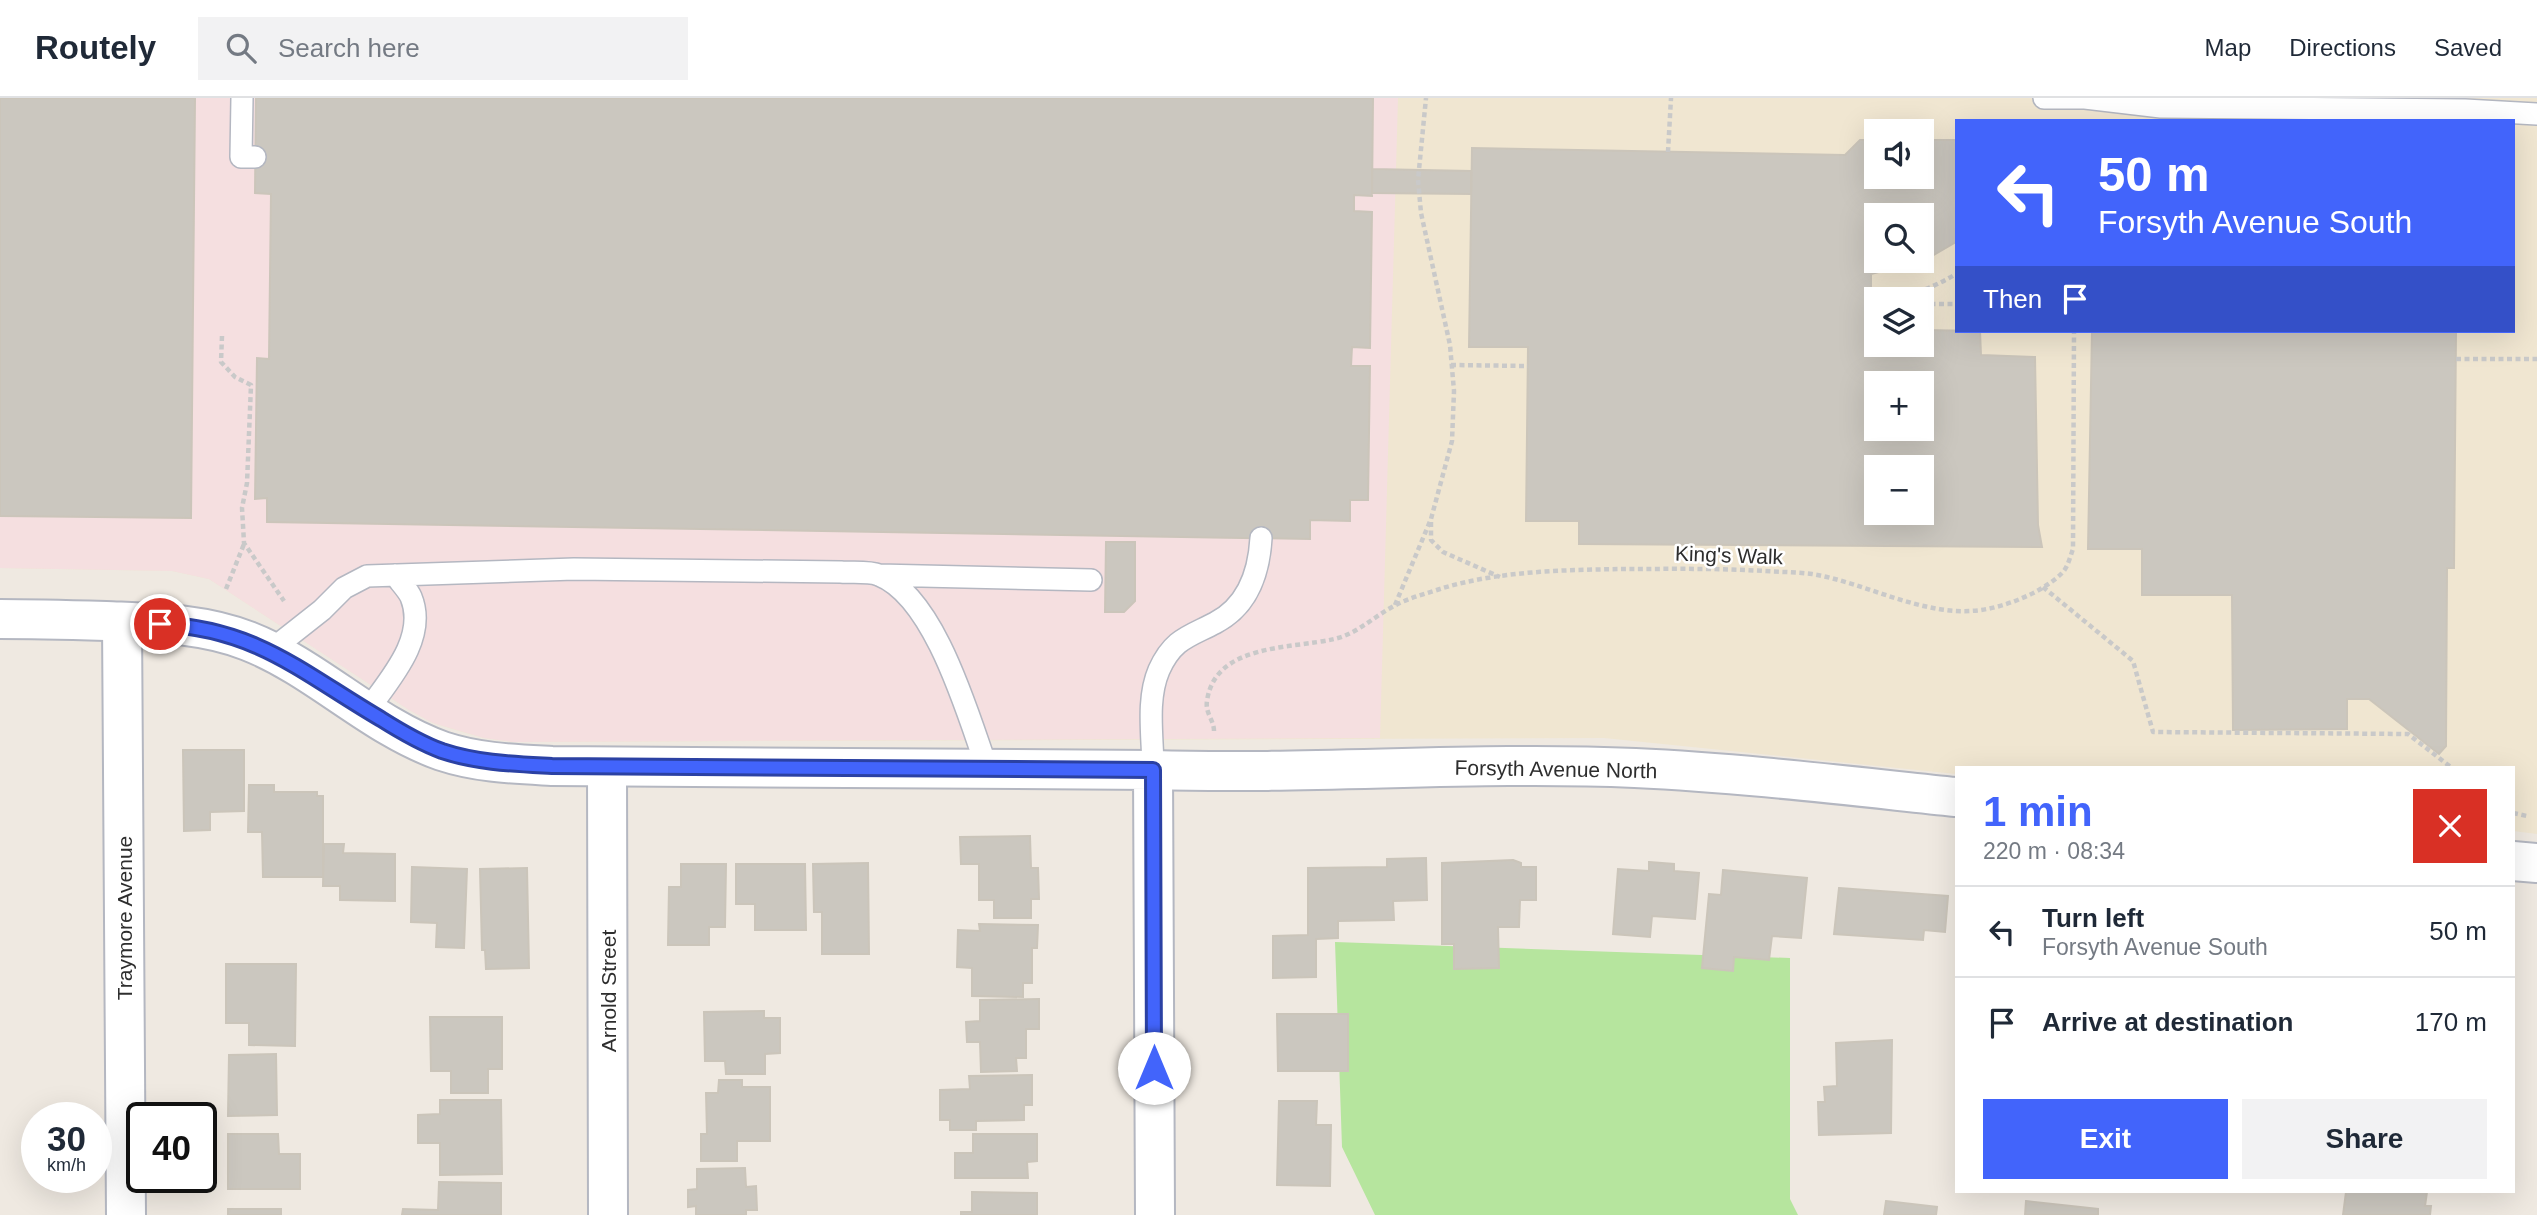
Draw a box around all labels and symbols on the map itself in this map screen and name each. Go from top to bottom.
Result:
street label: King's Walk [1674,542,1784,568]
pin [130,594,190,654]
street label: Forsyth Avenue North [1454,756,1658,782]
street label: Traymore Avenue [113,836,136,1000]
street label: Arnold Street [597,930,620,1052]
position arrow [1117,1031,1191,1105]
speed limit sign: 40 [126,1102,217,1193]

